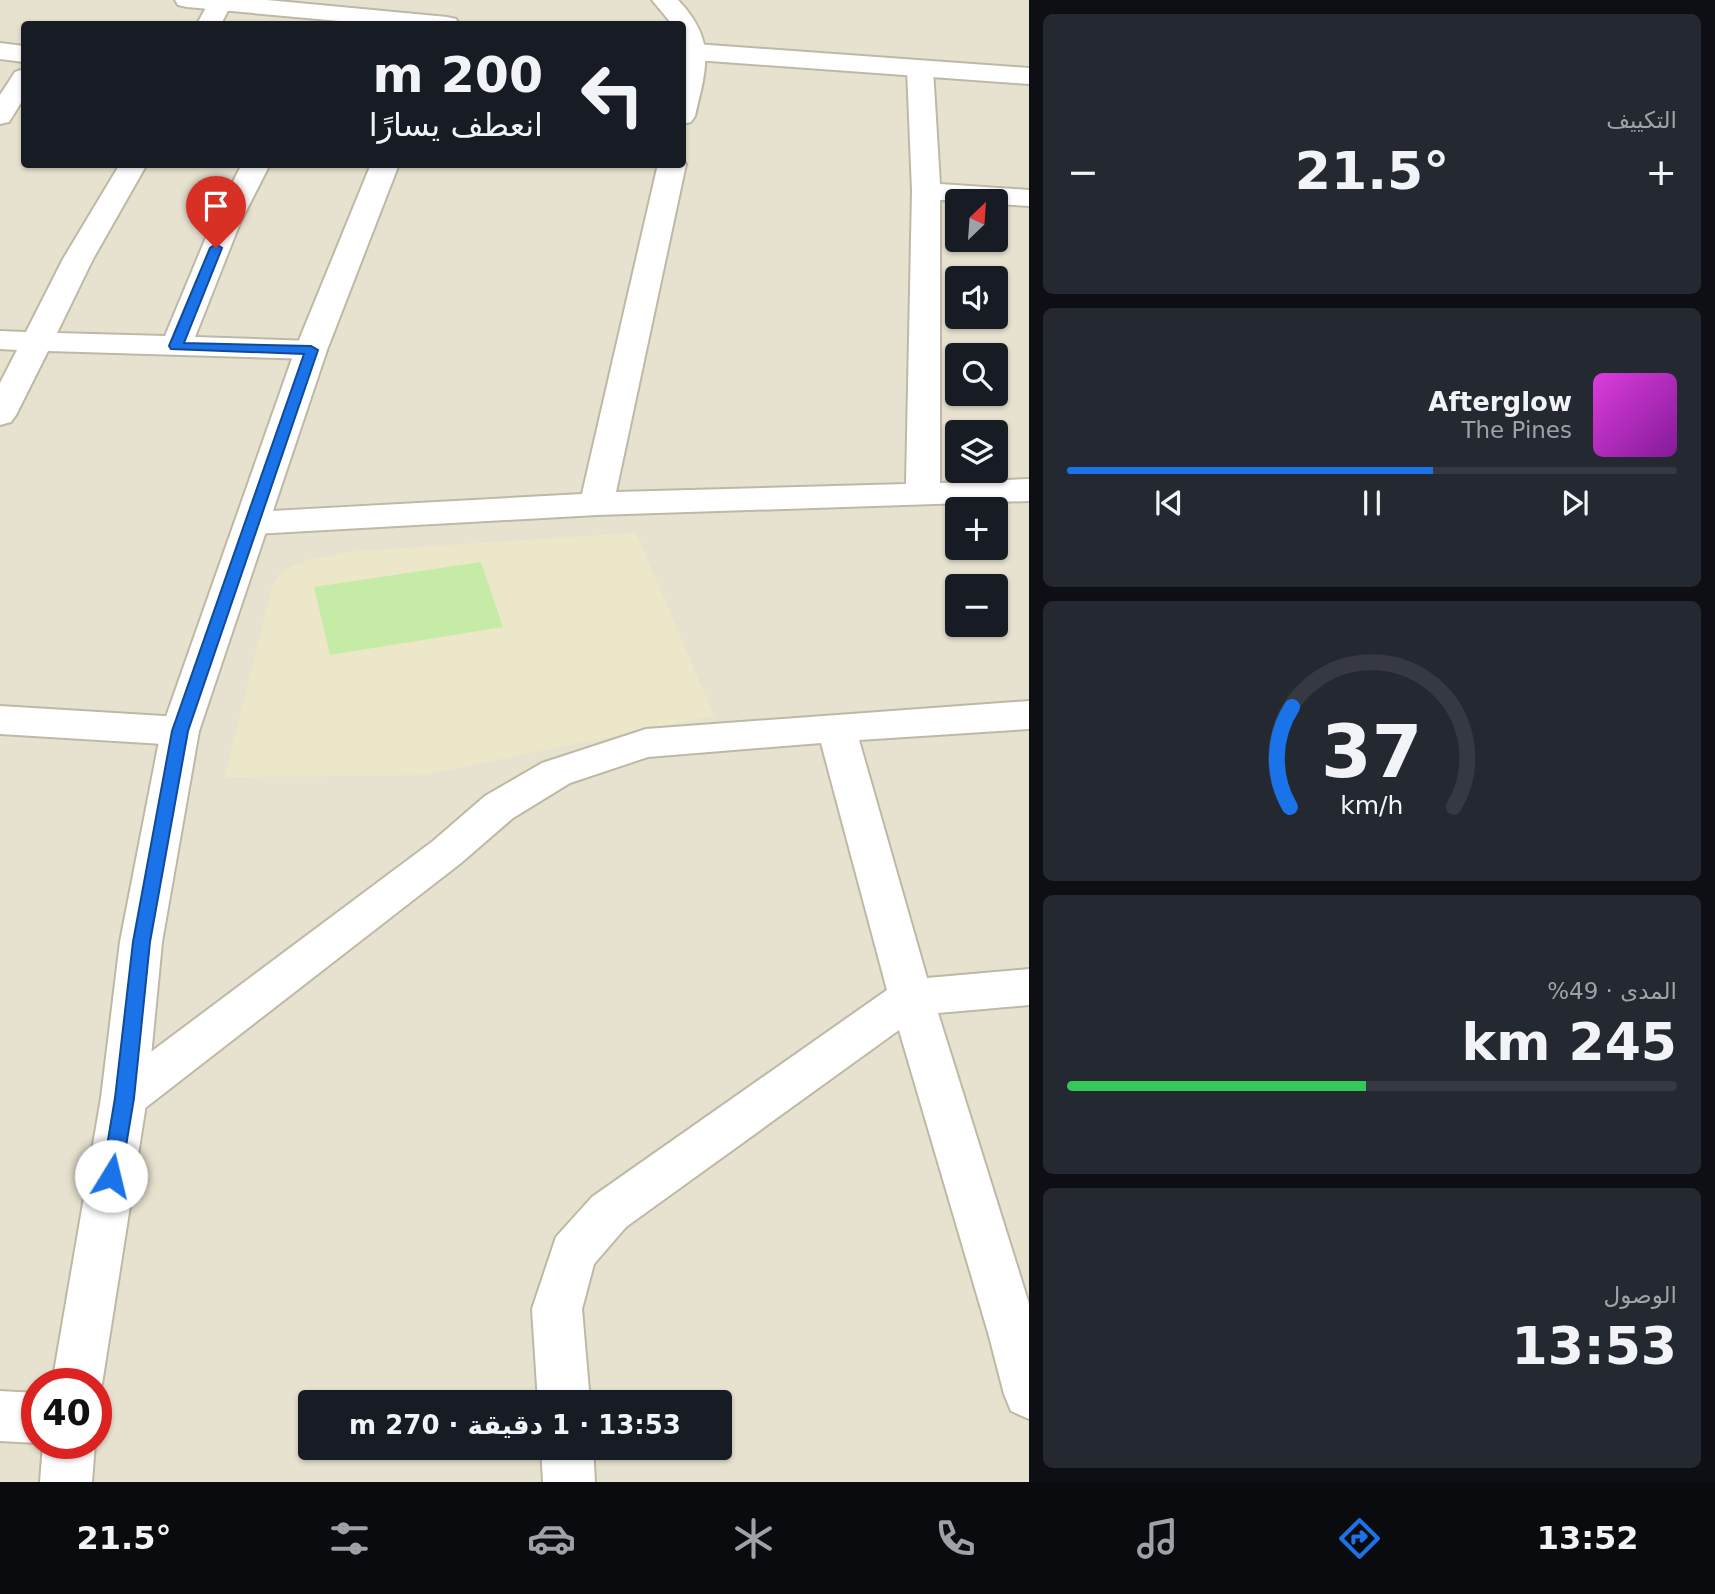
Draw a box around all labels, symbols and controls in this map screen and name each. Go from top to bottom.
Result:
text: 200 m [373,47,543,104]
icon: left [567,49,658,140]
text: انعطف يسارًا [369,106,543,144]
text: التكييف [1606,107,1677,133]
text: 21.5° [1295,141,1449,201]
text: − [1067,150,1099,194]
text: + [1645,150,1677,194]
pin [186,176,246,248]
icon: arrive [197,187,235,225]
north arrow [945,189,1008,252]
map controls [945,189,1008,637]
button: sound [945,266,1008,329]
button: search [945,343,1008,406]
text: Afterglow [1428,387,1572,417]
text: The Pines [1461,417,1572,443]
button: layers [945,420,1008,483]
icon: previous [1150,484,1188,522]
icon: pause [1353,484,1391,522]
icon: next [1556,484,1594,522]
button: + [945,497,1008,560]
button: − [945,574,1008,637]
text: 37 [1321,709,1423,794]
text: km/h [1340,791,1404,820]
text: المدى · 49% [1547,978,1677,1004]
text: 245 km [1462,1012,1677,1072]
position arrow [74,1139,148,1213]
text: الوصول [1604,1282,1677,1308]
text: 13:53 [1511,1316,1677,1376]
speed limit sign: 40 [21,1368,112,1459]
text: 13:53 · 1 دقيقة · 270 m [349,1410,681,1440]
icon: filters [325,1514,374,1563]
icon: car [527,1514,576,1563]
icon: climate [729,1514,778,1563]
icon: phone [931,1514,980,1563]
icon: music [1133,1514,1182,1563]
icon: directions [1335,1514,1384,1563]
text: 21.5° [77,1519,172,1557]
text: 13:52 [1537,1519,1639,1557]

